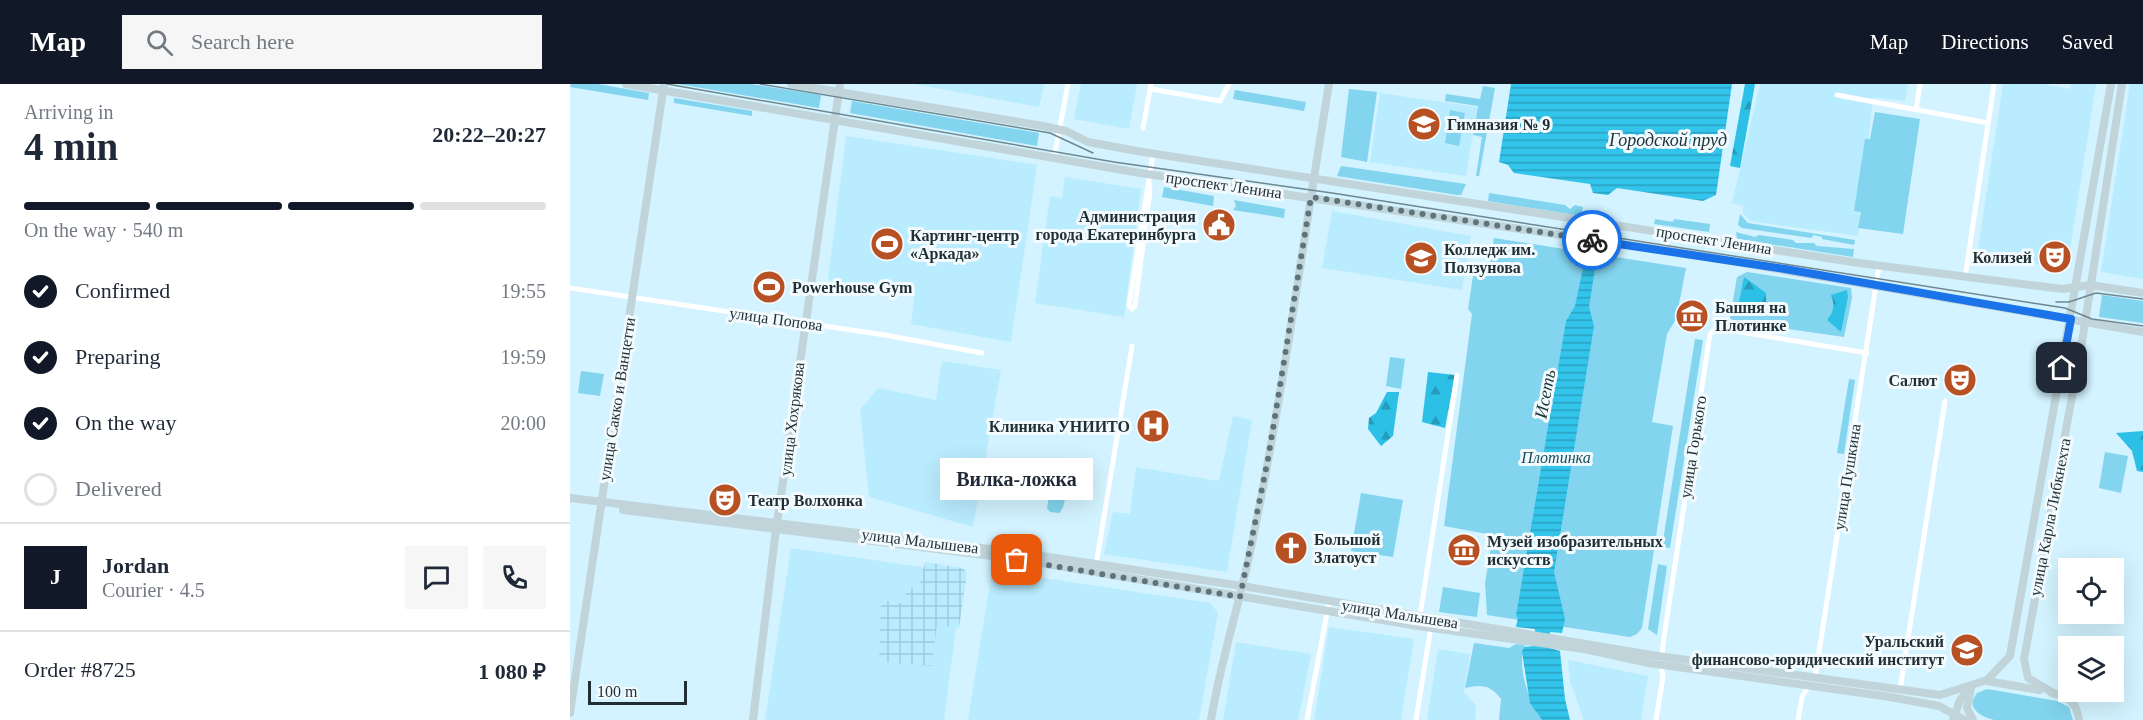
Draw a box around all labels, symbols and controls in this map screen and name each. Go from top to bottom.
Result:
search box [122,15,542,69]
text: Map [30,26,86,57]
icon: search [143,26,176,59]
text: Search here [191,29,294,54]
text: Map [1870,30,1908,54]
text: Directions [1941,30,2029,54]
text: Saved [2062,30,2113,54]
text: Arriving in [24,101,113,123]
school or university icon: Гимназия № 9 [1406,106,1442,142]
place label: Гимназия № 9 [1447,116,1550,133]
text: 20:22–20:27 [432,122,546,147]
text: 4 min [24,125,118,168]
water label: Городской пруд [1608,130,1727,150]
street label: проспект Ленина [1165,168,1283,203]
public building icon: Администрация города Екатеринбурга [1201,207,1237,243]
place label: Администрация города Екатеринбурга [1036,208,1196,244]
courier [1562,210,1622,270]
text: On the way · 540 m [24,219,183,241]
street label: проспект Ленина [1655,222,1773,259]
icon: bike [1576,224,1609,257]
sports icon: Картинг-центр «Аркада» [869,226,905,262]
place label: Картинг-центр «Аркада» [910,227,1020,263]
theatre icon: Колизей [2037,239,2073,275]
school or university icon: Колледж им. Ползунова [1403,240,1439,276]
place label: Колледж им. Ползунова [1444,241,1535,277]
place label: Колизей [1972,249,2032,266]
sports icon: Powerhouse Gym [751,269,787,305]
icon: check [24,275,57,308]
text: Confirmed [75,278,170,303]
place label: Powerhouse Gym [792,279,913,297]
text: 19:55 [500,280,546,302]
museum icon: Башня на Плотинке [1674,298,1710,334]
place label: Башня на Плотинке [1715,299,1786,334]
street label: улица Попова [728,304,824,335]
street label: улица Сакко и Ванцетти [596,316,639,482]
icon: check [24,341,57,374]
pin [2036,342,2087,393]
text: Preparing [75,344,161,369]
text: 19:59 [500,346,546,368]
icon: home [2045,351,2078,384]
street label: улица Хохрякова [777,361,808,477]
theatre icon: Салют [1942,362,1978,398]
water label: Исеть [1530,368,1560,421]
place label: Салют [1888,372,1937,389]
street label: улица Горького [1676,394,1711,500]
icon: check [24,407,57,440]
hospital icon: Клиника УНИИТО [1135,408,1171,444]
text: On the way [75,410,176,435]
text: 20:00 [500,412,546,434]
place label: Клиника УНИИТО [989,418,1130,435]
street label: улица Пушкина [1830,423,1865,532]
street label: улица Карла Либкнехта [2026,437,2075,598]
park label: Плотинка [1520,449,1591,466]
callout: Вилка-ложка [940,458,1094,500]
text: Вилка-ложка [956,468,1077,490]
text: Delivered [75,476,162,501]
theatre icon: Театр Волхонка [707,482,743,518]
place label: Театр Волхонка [748,492,863,510]
street label: улица Малышева [860,525,979,558]
church icon: Большой Златоуст [1273,530,1309,566]
place label: Большой Златоуст [1314,531,1381,567]
museum icon: Музей изобразительных искусств [1446,532,1482,568]
place label: Музей изобразительных искусств [1487,533,1663,569]
pin [991,534,1042,585]
icon: bag [1000,543,1033,576]
button: chat [405,546,468,609]
button: phone [483,546,546,609]
text: Jordan [102,553,169,578]
map controls [2058,558,2124,702]
button: locate [2058,558,2124,624]
text: J [50,564,61,589]
text: Courier · 4.5 [102,579,205,601]
street label: улица Малышева [1340,596,1459,633]
school or university icon: Уральский финансово-юридический институт [1949,632,1985,668]
place label: Уральский финансово-юридический институт [1692,633,1944,669]
button: layers [2058,636,2124,702]
text: Order #8725 [24,657,136,682]
text: 1 080 ₽ [478,659,546,684]
scale bar [588,678,687,706]
text: 100 m [597,683,637,700]

